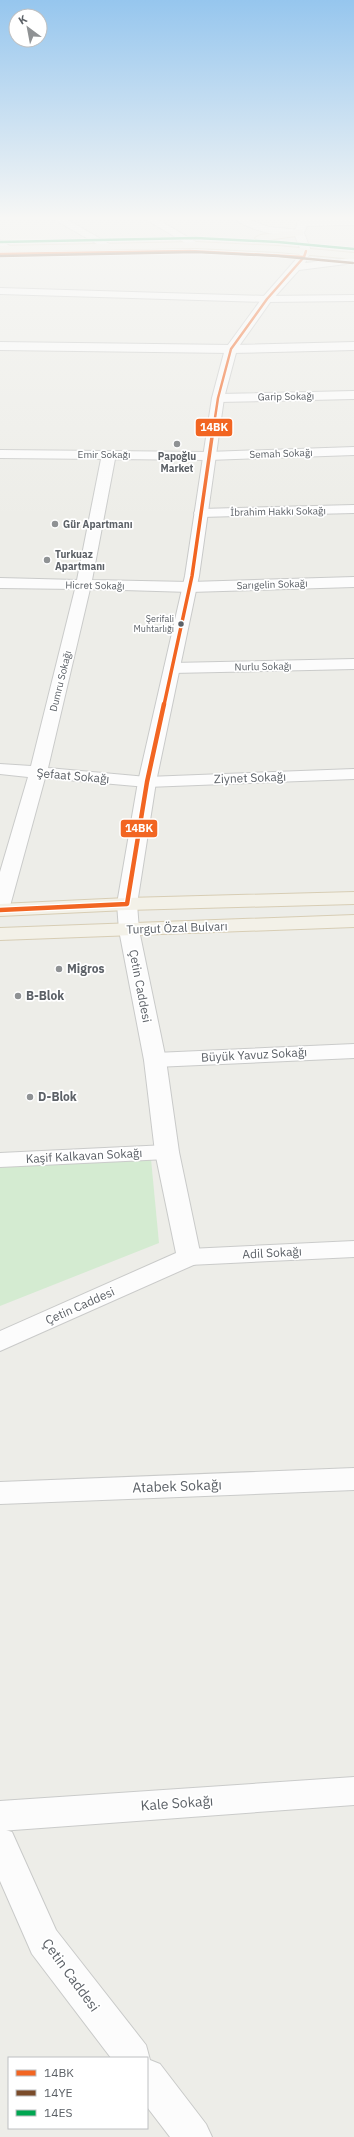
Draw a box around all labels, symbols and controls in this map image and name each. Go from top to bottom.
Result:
north arrow [8,8,48,48]
text: K [16,11,30,27]
street label: Garip Sokağı [258,390,314,403]
line badge: 14BK [195,418,233,437]
text: 14BK [200,420,228,434]
marker: Papoğlu Market [172,439,182,449]
street label: Semah Sokağı [249,446,313,461]
street label: Emir Sokağı [78,448,130,461]
place label: Papoğlu Market [158,450,196,475]
street label: İbrahim Hakkı Sokağı [230,504,326,519]
place label: Gür Apartmanı [63,518,133,531]
marker: Gür Apartmanı [50,519,60,529]
place label: Turkuaz Apartmanı [55,548,105,573]
marker: Turkuaz Apartmanı [42,555,52,565]
street label: Sarıgelin Sokağı [236,577,308,592]
street label: Hicret Sokağı [65,578,125,593]
place label: Şerifali Muhtarlığı [133,613,174,634]
marker: Şerifali Muhtarlığı [176,619,186,629]
street label: Dumru Sokağı [47,649,74,713]
street label: Nurlu Sokağı [234,660,292,673]
street label: Şefaat Sokağı [36,765,110,786]
street label: Ziynet Sokağı [214,769,286,786]
line badge: 14BK [120,819,158,838]
text: 14BK [125,821,153,835]
street label: Turgut Özal Bulvarı [126,918,228,937]
street label: Çetin Caddesi [126,948,155,1024]
place label: Migros [67,961,105,976]
marker: Migros [54,964,64,974]
place label: B-Blok [26,988,64,1003]
marker: B-Blok [13,991,23,1001]
street label: Büyük Yavuz Sokağı [201,1044,307,1065]
place label: D-Blok [38,1089,77,1104]
marker: D-Blok [25,1092,35,1102]
street label: Kaşif Kalkavan Sokağı [25,1145,143,1166]
street label: Adil Sokağı [242,1243,302,1262]
street label: Çetin Caddesi [43,1284,117,1327]
street label: Atabek Sokağı [132,1475,222,1497]
street label: Kale Sokağı [140,1791,214,1815]
street label: Çetin Caddesi [38,1935,104,2015]
legend [8,2057,148,2129]
text: 14BK [44,2065,74,2080]
text: 14YE [44,2085,73,2100]
text: 14ES [44,2105,72,2120]

